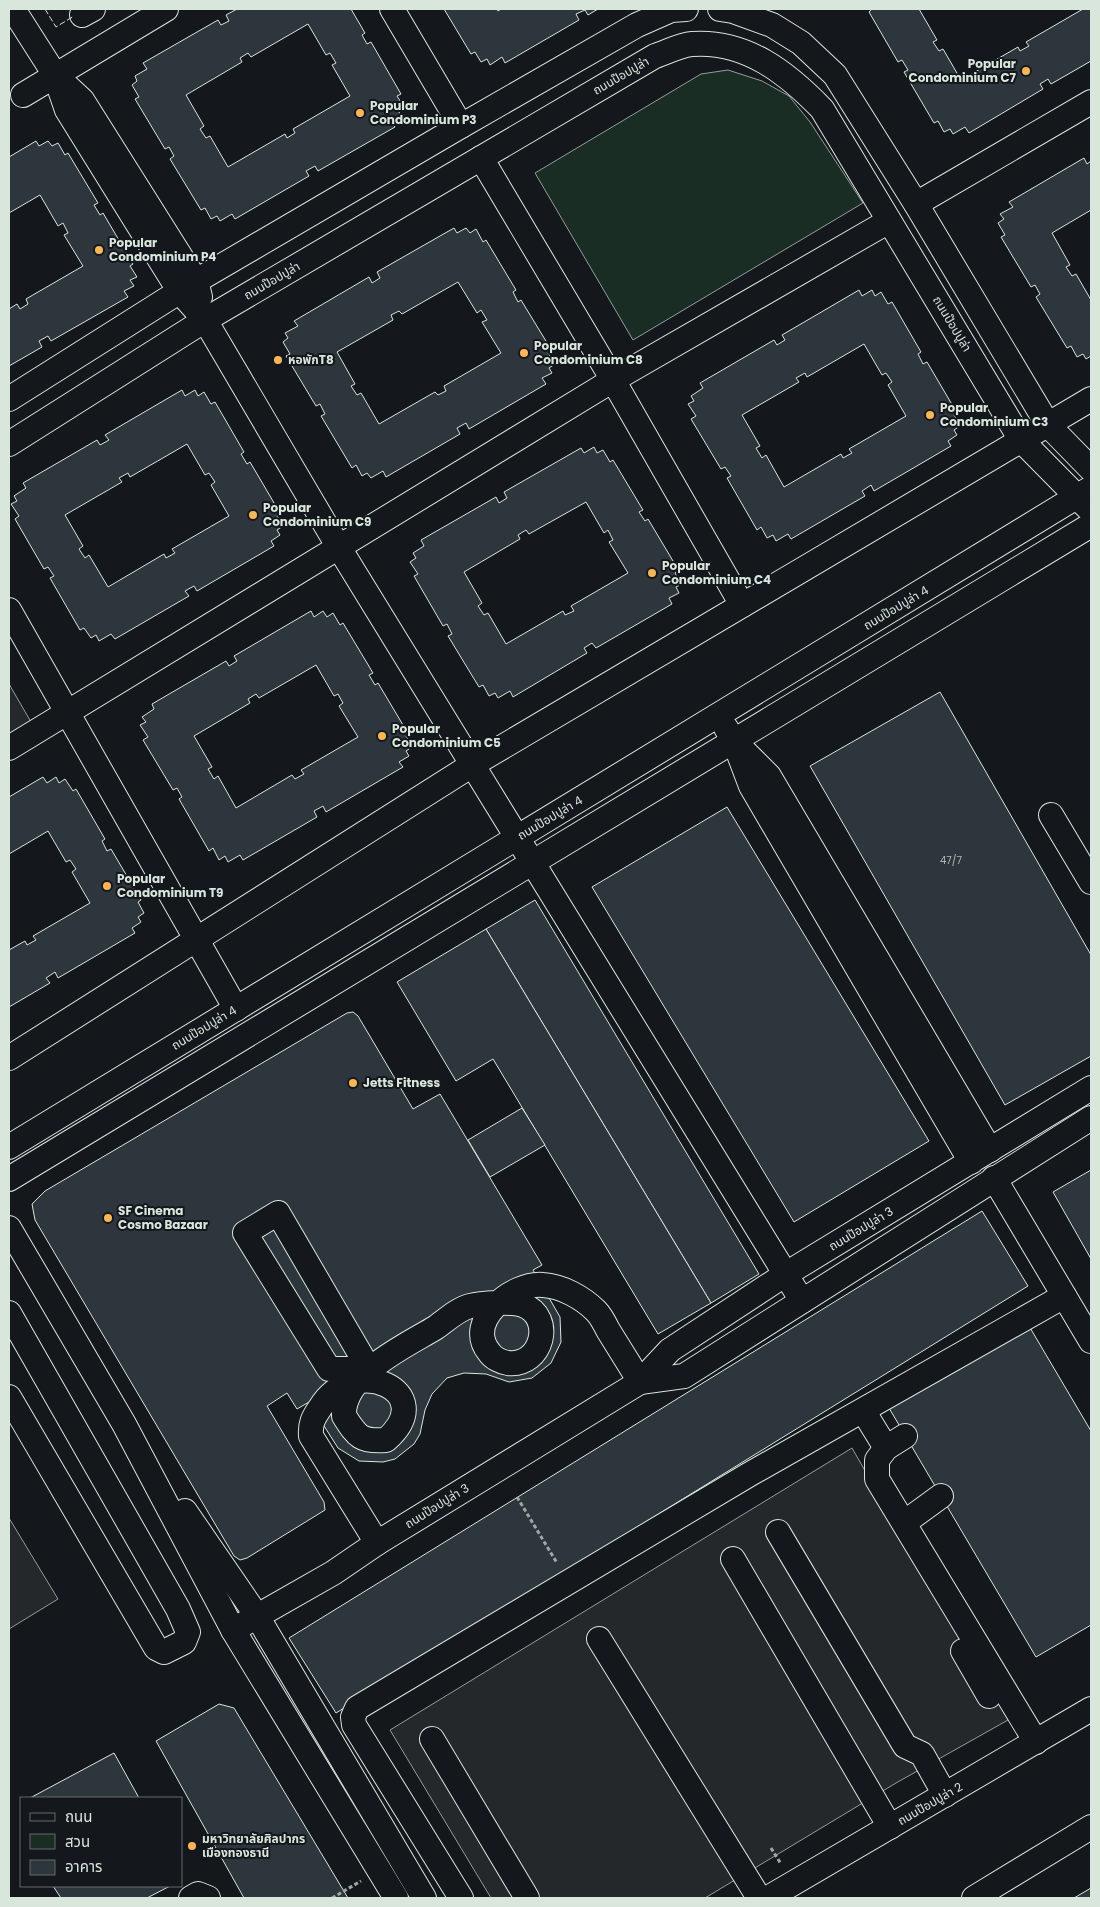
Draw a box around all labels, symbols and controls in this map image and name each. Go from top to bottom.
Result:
street label: ถนนป๊อปปูล่า [590,53,652,99]
place label: Popular Condominium C7 [909,55,1017,86]
marker: Popular Condominium C7 [1020,65,1032,77]
place label: Popular Condominium P3 [370,97,477,128]
marker: Popular Condominium P3 [354,107,366,119]
place label: Popular Condominium P4 [109,234,217,265]
marker: Popular Condominium P4 [93,244,105,256]
street label: ถนนป๊อปปูล่า [241,258,303,304]
street label: ถนนป๊อปปูล่า [929,293,976,355]
place label: Popular Condominium C8 [534,337,643,368]
marker: Popular Condominium C8 [518,347,530,359]
place label: หอพักT8 [288,351,334,368]
marker: หอพักT8 [272,354,284,366]
place label: Popular Condominium C3 [940,399,1048,430]
marker: Popular Condominium C3 [924,409,936,421]
place label: Popular Condominium C9 [263,499,371,530]
marker: Popular Condominium C9 [247,509,259,521]
place label: Popular Condominium C4 [662,557,771,588]
marker: Popular Condominium C4 [646,567,658,579]
street label: ถนนป๊อปปูล่า 4 [860,581,932,634]
place label: Popular Condominium C5 [392,720,501,751]
marker: Popular Condominium C5 [376,730,388,742]
street label: ถนนป๊อปปูล่า 4 [514,791,586,844]
house number: 47/7 [940,853,963,868]
place label: Popular Condominium T9 [117,870,223,901]
marker: Popular Condominium T9 [101,880,113,892]
street label: ถนนป๊อปปูล่า 4 [168,1001,240,1054]
place label: Jetts Fitness [363,1074,440,1091]
marker: Jetts Fitness [347,1077,359,1089]
place label: SF Cinema Cosmo Bazaar [118,1202,208,1233]
street label: ถนนป๊อปปูล่า 3 [825,1203,896,1255]
marker: SF Cinema Cosmo Bazaar [102,1212,114,1224]
street label: ถนนป๊อปปูล่า 3 [401,1479,472,1532]
street label: ถนนป๊อปปูล่า 2 [894,1778,965,1829]
legend [20,1797,182,1887]
text: ถนน [65,1806,92,1827]
place label: มหาวิทยาลัยศิลปากร เมืองทองธานี [202,1830,305,1861]
text: สวน [65,1831,90,1852]
marker: มหาวิทยาลัยศิลปากร เมืองทองธานี [186,1840,198,1852]
text: อาคาร [65,1856,102,1877]

